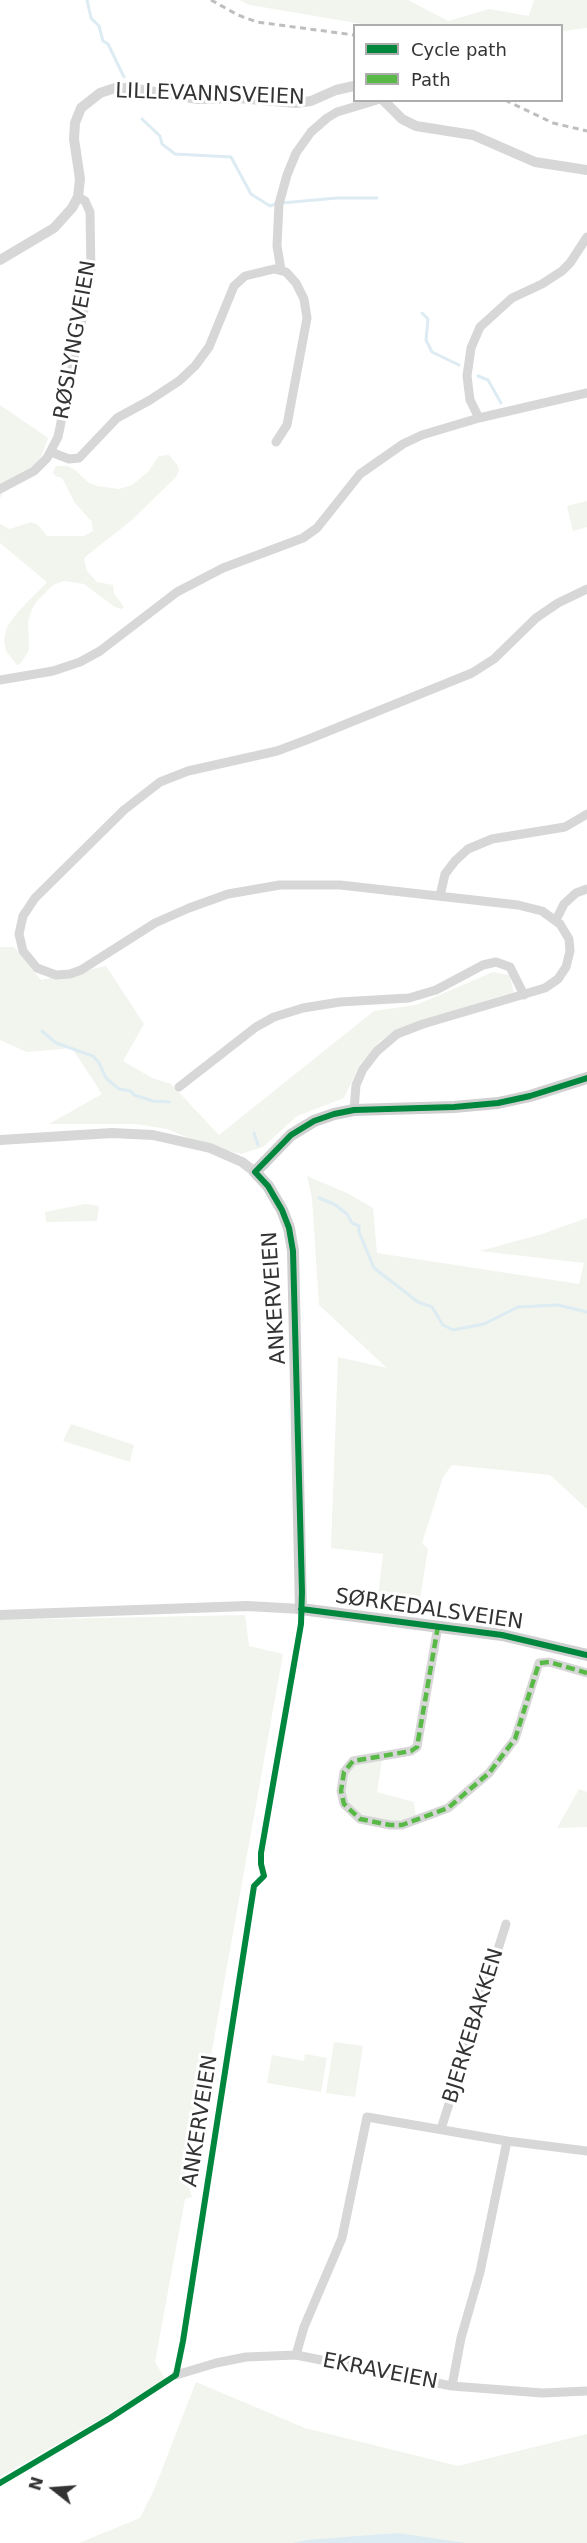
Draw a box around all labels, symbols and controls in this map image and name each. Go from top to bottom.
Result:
legend [353,24,563,102]
text: Cycle path [411,39,507,60]
text: Path [411,69,451,90]
street label: LILLEVANNSVEIEN [115,79,305,111]
street label: RØSLYNGVEIEN [50,259,102,421]
street label: ANKERVEIEN [258,1231,292,1365]
street label: SØRKEDALSVEIEN [333,1584,525,1636]
street label: BJERKEBAKKEN [438,1945,510,2107]
street label: ANKERVEIEN [178,2053,224,2189]
street label: EKRAVEIEN [320,2349,440,2395]
north arrow [24,2459,84,2519]
text: N [25,2474,47,2493]

